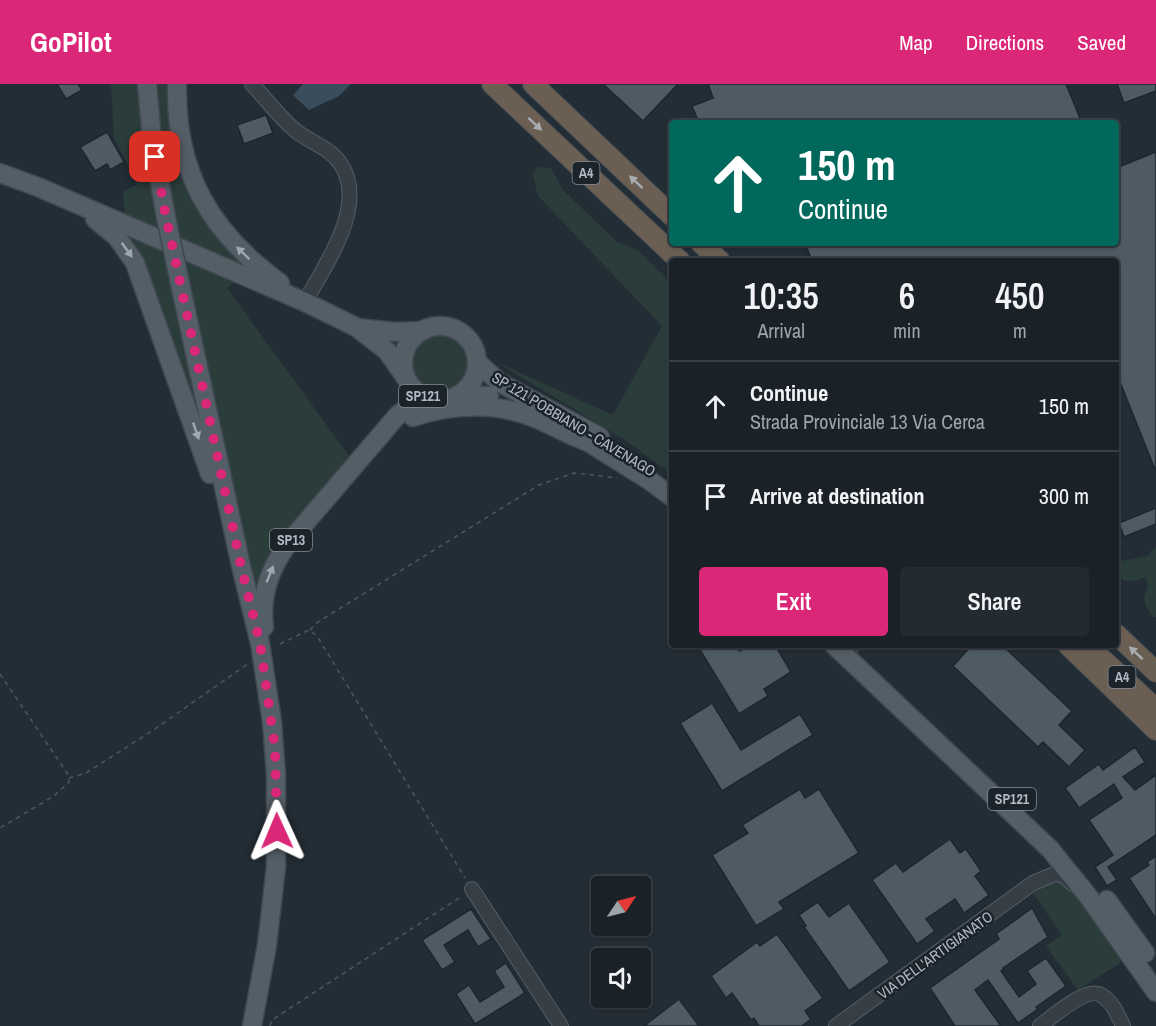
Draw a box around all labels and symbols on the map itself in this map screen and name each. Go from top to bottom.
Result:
one-way arrow [527,117,542,131]
pin [129,131,180,182]
road number: A4 [572,162,600,184]
one-way arrow [629,176,644,189]
one-way arrow [121,241,133,257]
one-way arrow [236,247,250,261]
street label: SP 121 POBBIANO - CAVENAGO [488,367,660,481]
road number: SP121 [399,385,447,407]
one-way arrow [192,423,202,441]
road number: SP13 [270,529,312,551]
one-way arrow [266,565,276,583]
one-way arrow [1129,647,1144,660]
road number: A4 [1108,666,1136,688]
road number: SP121 [988,788,1036,810]
position arrow [245,799,309,863]
north arrow [591,876,651,936]
street label: VIA DELL'ARTIGIANATO [873,906,997,1004]

